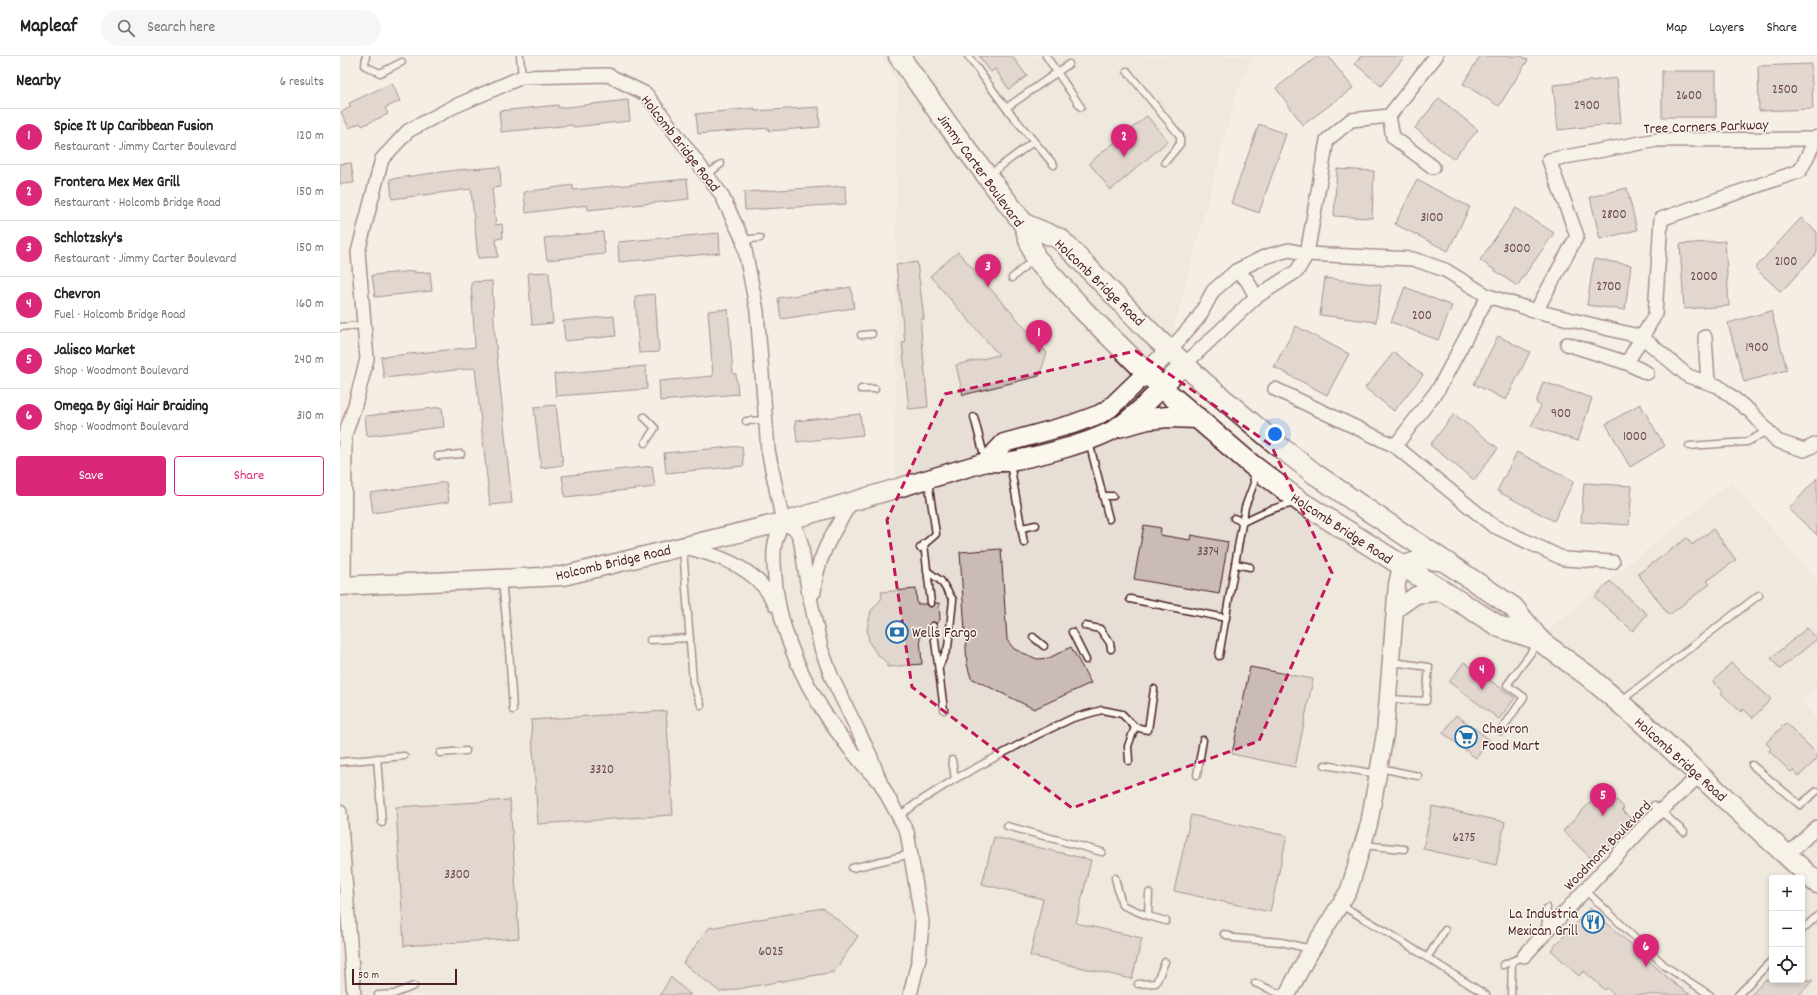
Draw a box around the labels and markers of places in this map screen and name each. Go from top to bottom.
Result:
pin: 2 [1111,124,1137,157]
pin: 3 [975,254,1001,287]
pin: 1 [1026,320,1052,353]
bank icon: Wells Fargo [884,619,910,645]
place label: Wells Fargo [912,623,977,645]
pin: 4 [1469,657,1495,690]
place label: Chevron Food Mart [1482,719,1540,758]
supermarket icon: Chevron Food Mart [1453,724,1479,750]
pin: 5 [1590,783,1616,816]
place label: La Industria Mexican Grill [1508,904,1579,943]
restaurant icon: La Industria Mexican Grill [1580,909,1606,935]
pin: 6 [1633,934,1659,967]

